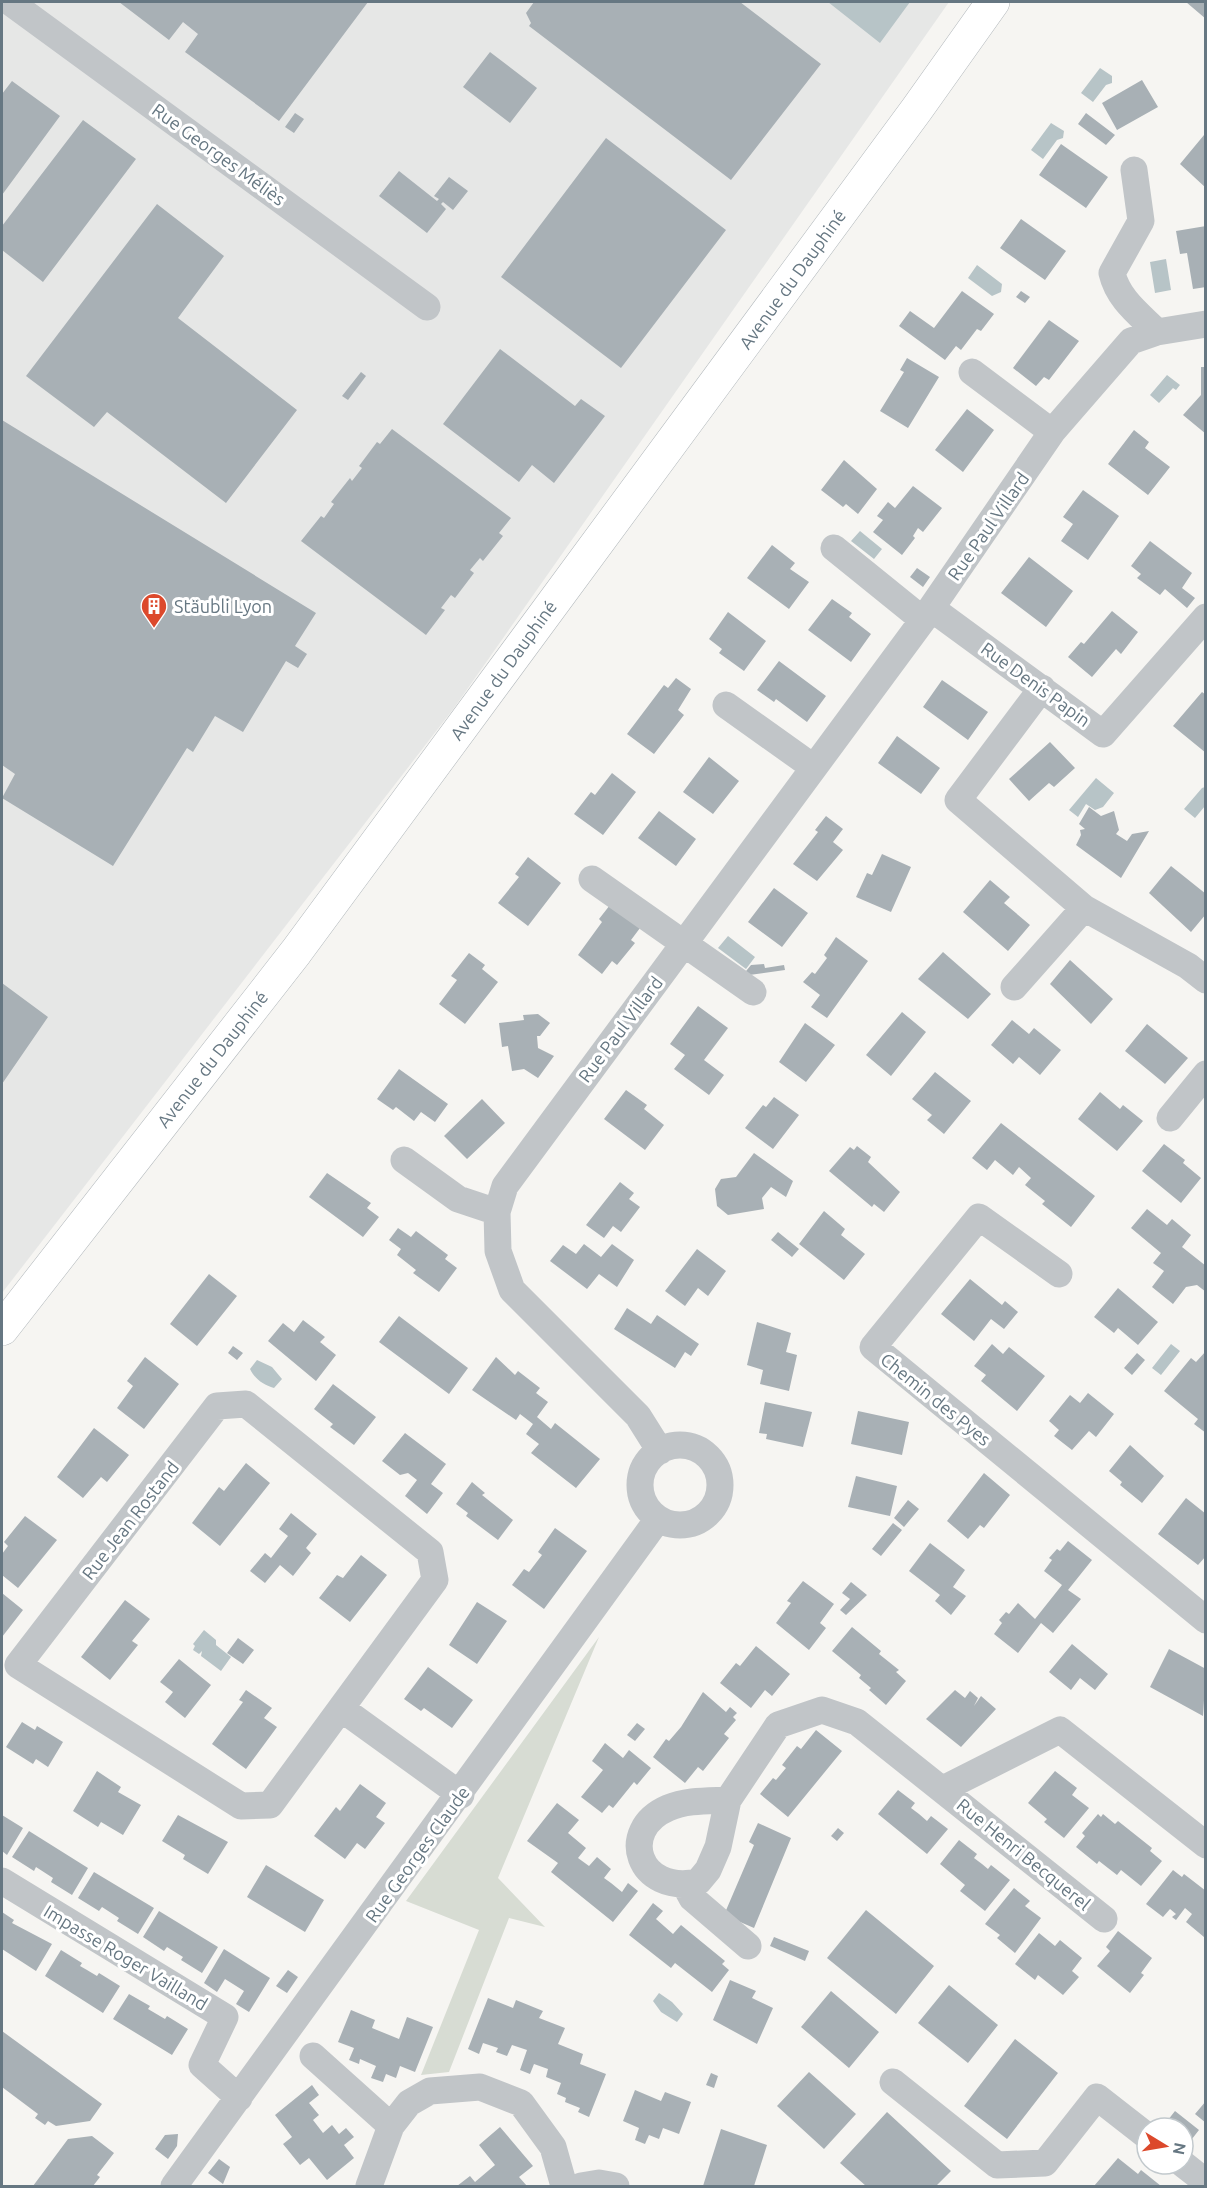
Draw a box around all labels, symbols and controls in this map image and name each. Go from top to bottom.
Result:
street label: Rue Georges Méliès [149,99,290,209]
street label: Avenue du Dauphiné [735,205,849,353]
street label: Rue Paul Villard [943,468,1033,584]
building icon: Stäubli Lyon [139,591,169,629]
place label: Stäubli Lyon [174,596,272,616]
street label: Avenue du Dauphiné [446,596,560,744]
street label: Rue Denis Papin [978,638,1094,730]
street label: Rue Paul Villard [574,972,666,1086]
street label: Avenue du Dauphiné [153,987,271,1131]
street label: Chemin des Pyes [877,1349,995,1449]
street label: Rue Jean Rostand [78,1457,182,1583]
street label: Rue Georges Claude [361,1782,473,1926]
street label: Rue Henri Becquerel [953,1794,1095,1914]
street label: Impasse Roger Vailland [41,1900,211,2014]
north arrow [1135,2116,1195,2176]
text: N [1170,2141,1190,2156]

